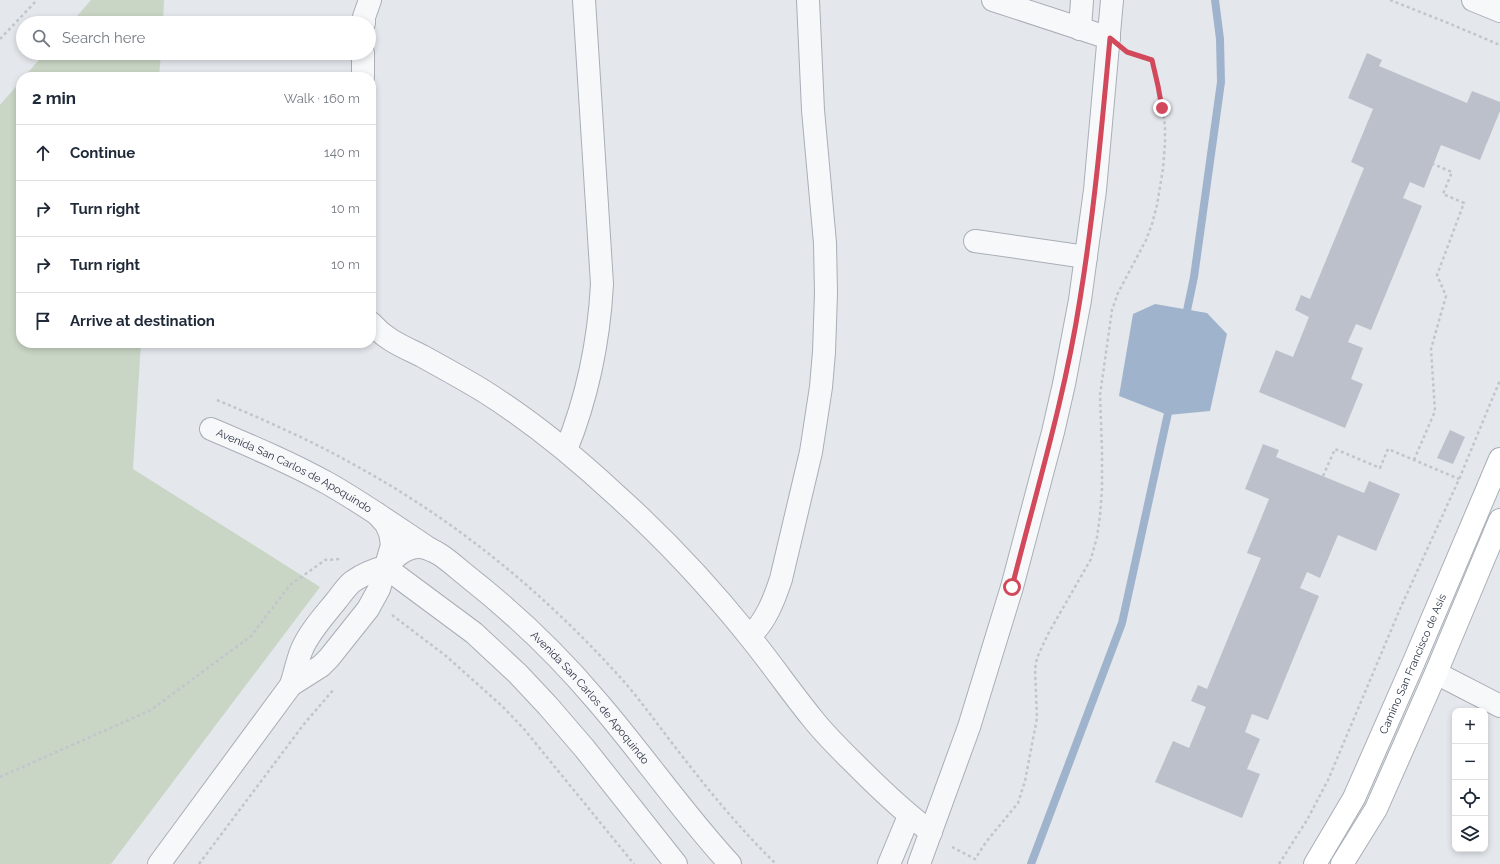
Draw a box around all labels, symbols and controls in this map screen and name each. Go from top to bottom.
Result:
search box [16,16,376,60]
icon: search [30,27,52,49]
text: Search here [62,29,145,47]
text: 2 min [32,88,76,108]
text: Walk · 160 m [284,91,360,106]
route end [1153,99,1171,117]
icon: ahead [32,142,54,164]
text: Continue [70,144,135,162]
text: 140 m [324,145,360,160]
icon: right [32,198,54,220]
text: Turn right [70,200,140,218]
text: 10 m [331,201,360,216]
icon: right [32,254,54,276]
text: Turn right [70,256,140,274]
text: 10 m [331,257,360,272]
icon: arrive [32,310,54,332]
text: Arrive at destination [70,312,215,330]
street label: Avenida San Carlos de Apoquindo [215,426,375,515]
route start [1003,578,1021,596]
street label: Camino San Francisco de Asís [1377,592,1449,736]
street label: Avenida San Carlos de Apoquindo [528,628,652,767]
map controls [1452,708,1488,852]
button: + [1452,708,1488,744]
button: − [1452,744,1488,780]
button: locate [1452,780,1488,816]
button: layers [1452,816,1488,852]

